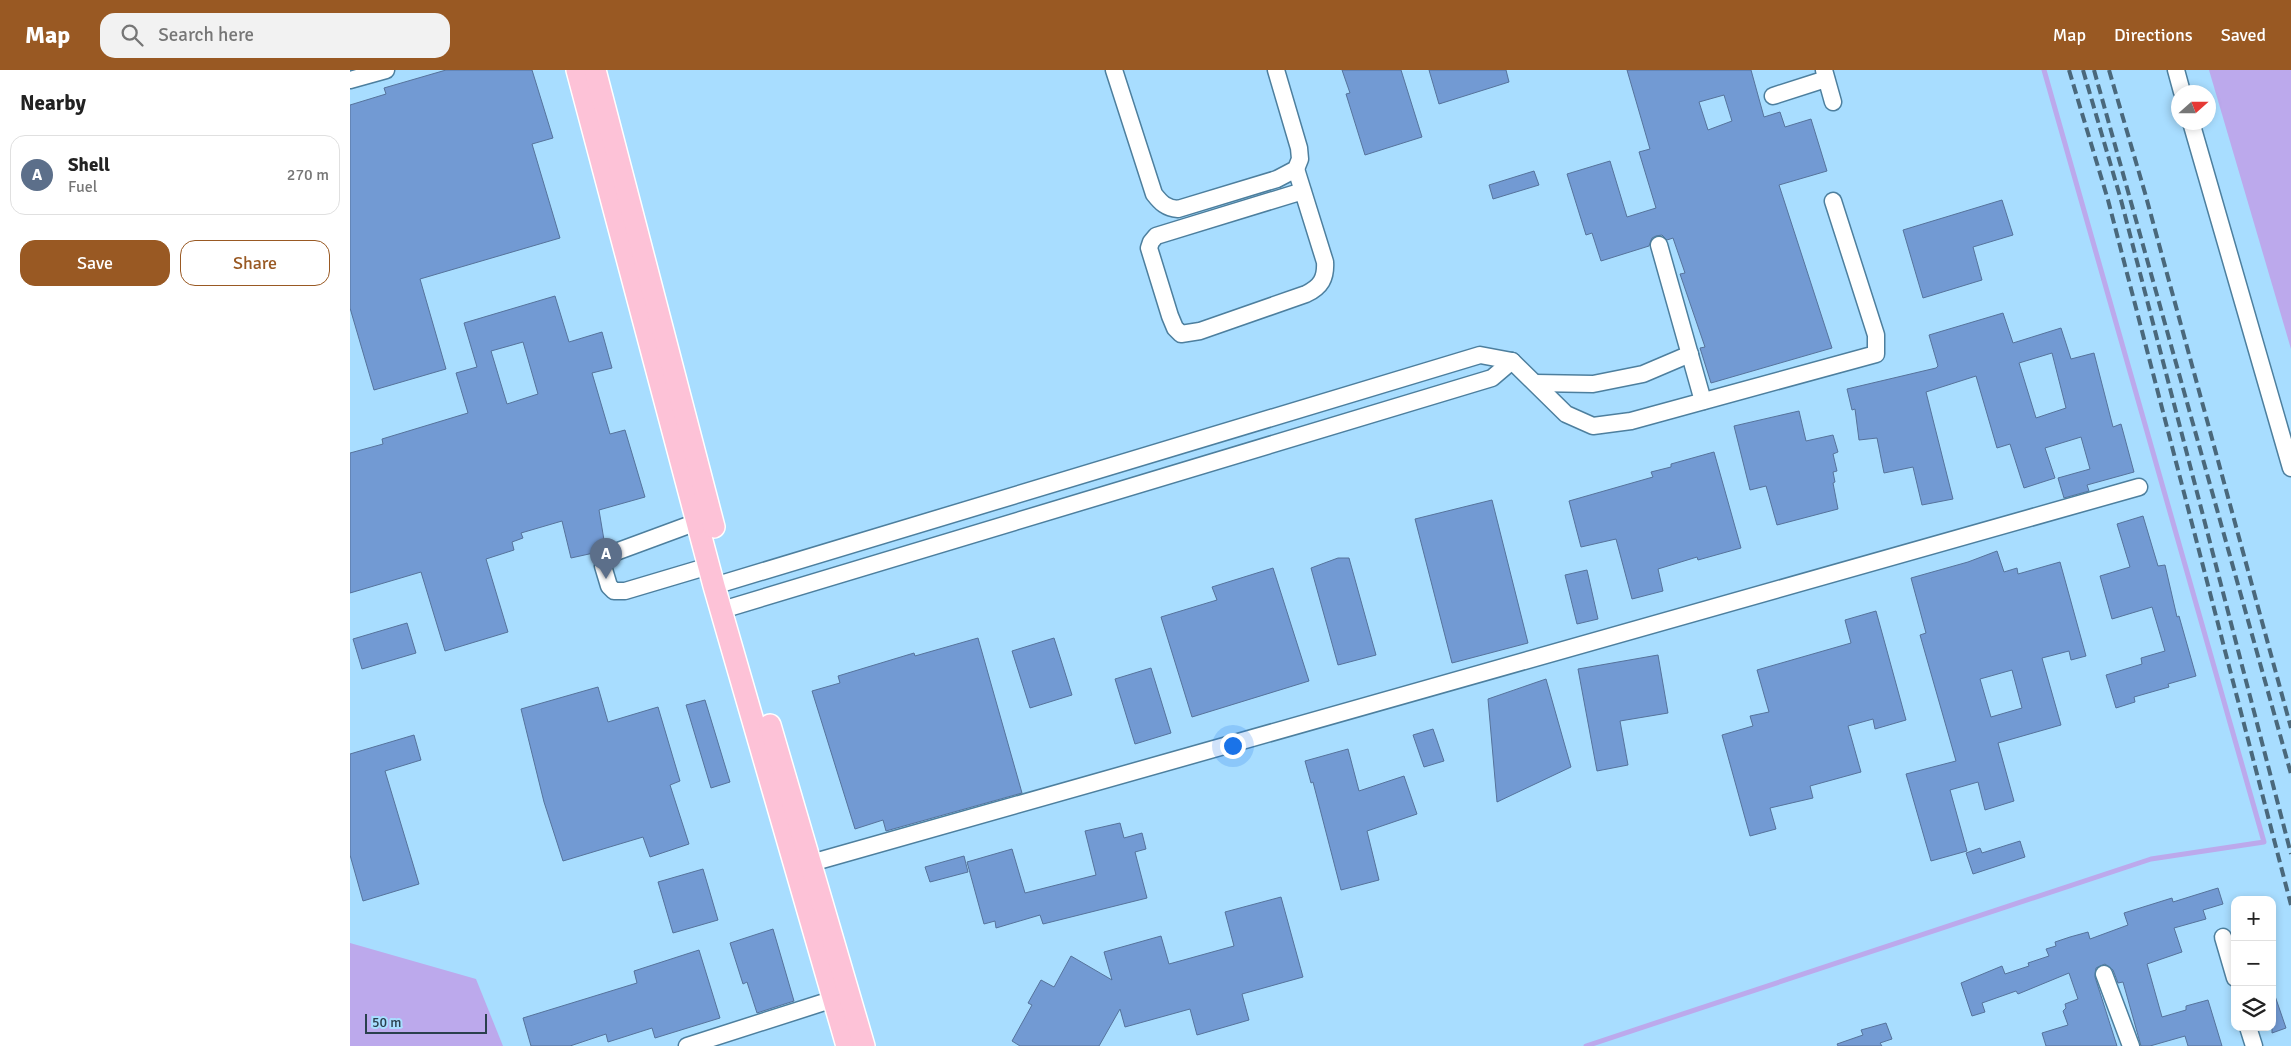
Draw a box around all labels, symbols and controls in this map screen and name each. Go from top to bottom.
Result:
search box [100,13,450,58]
text: Map [25,20,70,50]
icon: search [118,21,146,49]
text: Search here [158,23,254,47]
text: Map [2053,24,2086,46]
text: Directions [2114,24,2193,46]
text: Saved [2221,24,2266,46]
north arrow [2171,85,2216,130]
text: Nearby [20,90,86,116]
text: Shell [68,153,110,177]
text: A [32,165,42,185]
text: 270 m [287,165,329,185]
text: Fuel [68,177,97,197]
button: Save [20,240,170,286]
button: Share [180,240,330,286]
pin: A [590,538,622,579]
your location [1220,733,1246,759]
map controls [2231,896,2276,1031]
button: + [2231,896,2276,941]
button: − [2231,941,2276,986]
button: layers [2231,986,2276,1031]
scale bar [365,1011,488,1034]
text: 50 m [372,1014,401,1031]

